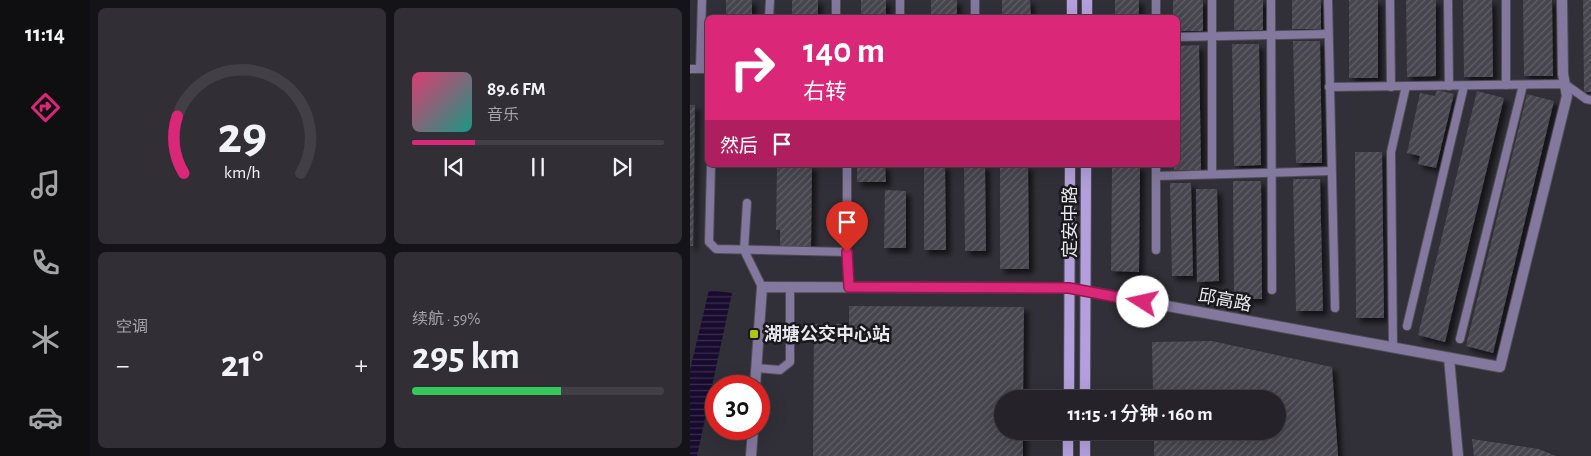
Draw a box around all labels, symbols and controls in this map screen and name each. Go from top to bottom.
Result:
text: 11:14 [25,23,65,45]
text: 140 m [803,34,885,69]
icon: right [720,35,785,100]
text: 89.6 FM [487,80,546,99]
text: 右转 [803,81,847,103]
icon: directions [28,90,63,125]
text: 音乐 [487,107,519,123]
text: 29 [217,110,267,162]
icon: arrive [768,130,796,158]
text: 然后 [720,137,758,156]
icon: previous [440,153,468,181]
icon: pause [524,153,552,181]
icon: next [608,153,636,181]
text: km/h [224,164,260,182]
icon: music [28,167,63,202]
street label: 定安中路 [1060,186,1080,258]
pin [826,201,868,252]
icon: arrive [833,208,861,236]
icon: phone [28,245,63,280]
position arrow [1116,275,1168,327]
street label: 邱高路 [1197,285,1253,315]
text: 续航 · 59% [412,311,480,327]
text: 空调 [116,319,148,335]
icon: climate [28,322,63,357]
place label: 湖塘公交中心站 [764,324,890,344]
marker: 湖塘公交中心站 [748,328,760,340]
text: 295 km [412,338,520,376]
text: 21° [221,346,263,384]
text: − [116,352,129,380]
text: + [355,352,368,380]
speed limit sign: 30 [705,375,770,440]
icon: car [28,400,63,435]
text: 11:15 · 1 分钟 · 160 m [1067,405,1213,424]

